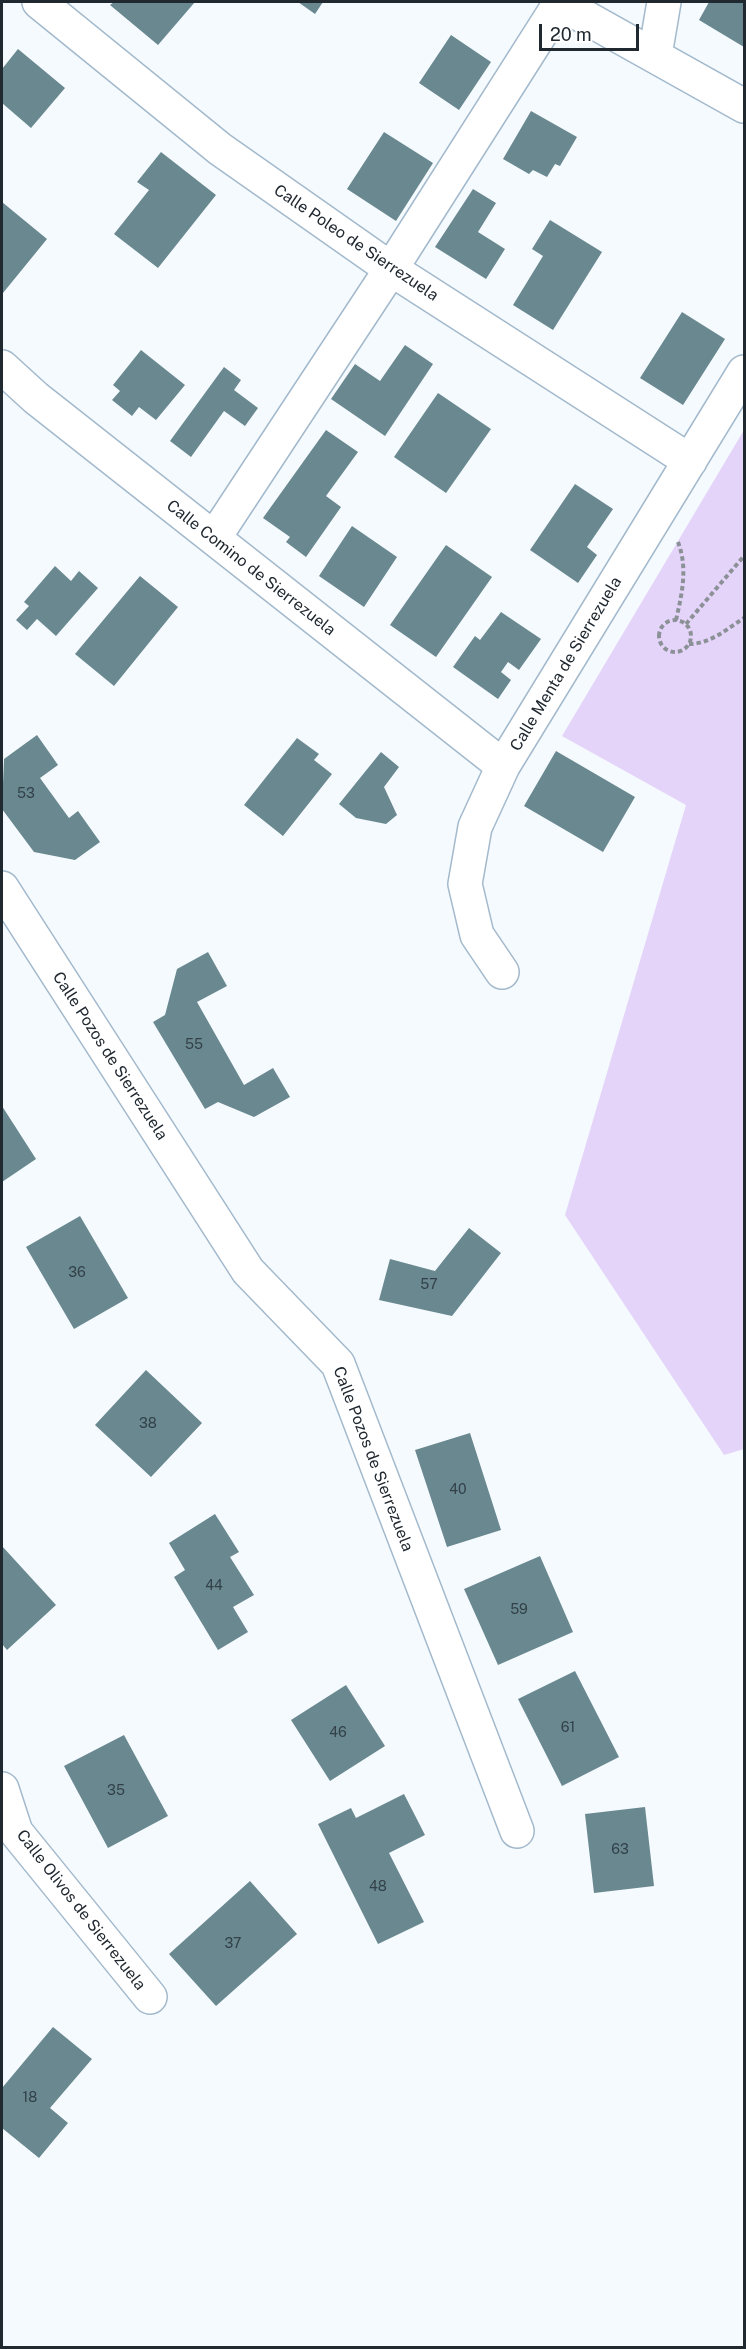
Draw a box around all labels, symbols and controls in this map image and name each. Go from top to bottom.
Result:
scale bar [542,12,642,50]
text: 20 m [550,24,592,45]
street label: Calle Poleo de Sierrezuela [270,181,442,305]
street label: Calle Comino de Sierrezuela [163,496,339,640]
street label: Calle Menta de Sierrezuela [506,573,626,755]
house number: 53 [17,786,35,802]
street label: Calle Pozos de Sierrezuela [48,968,172,1144]
house number: 55 [185,1037,203,1053]
house number: 36 [68,1265,86,1281]
house number: 57 [420,1277,438,1293]
street label: Calle Pozos de Sierrezuela [329,1364,417,1554]
house number: 38 [139,1416,157,1432]
house number: 40 [449,1482,467,1498]
house number: 44 [205,1578,223,1594]
house number: 59 [510,1602,528,1618]
house number: 61 [561,1720,575,1736]
house number: 46 [329,1725,347,1741]
house number: 35 [107,1783,125,1799]
street label: Calle Olivos de Sierrezuela [12,1826,150,1994]
house number: 63 [611,1842,629,1858]
house number: 48 [369,1879,387,1895]
house number: 37 [225,1936,241,1952]
house number: 18 [23,2090,37,2106]

